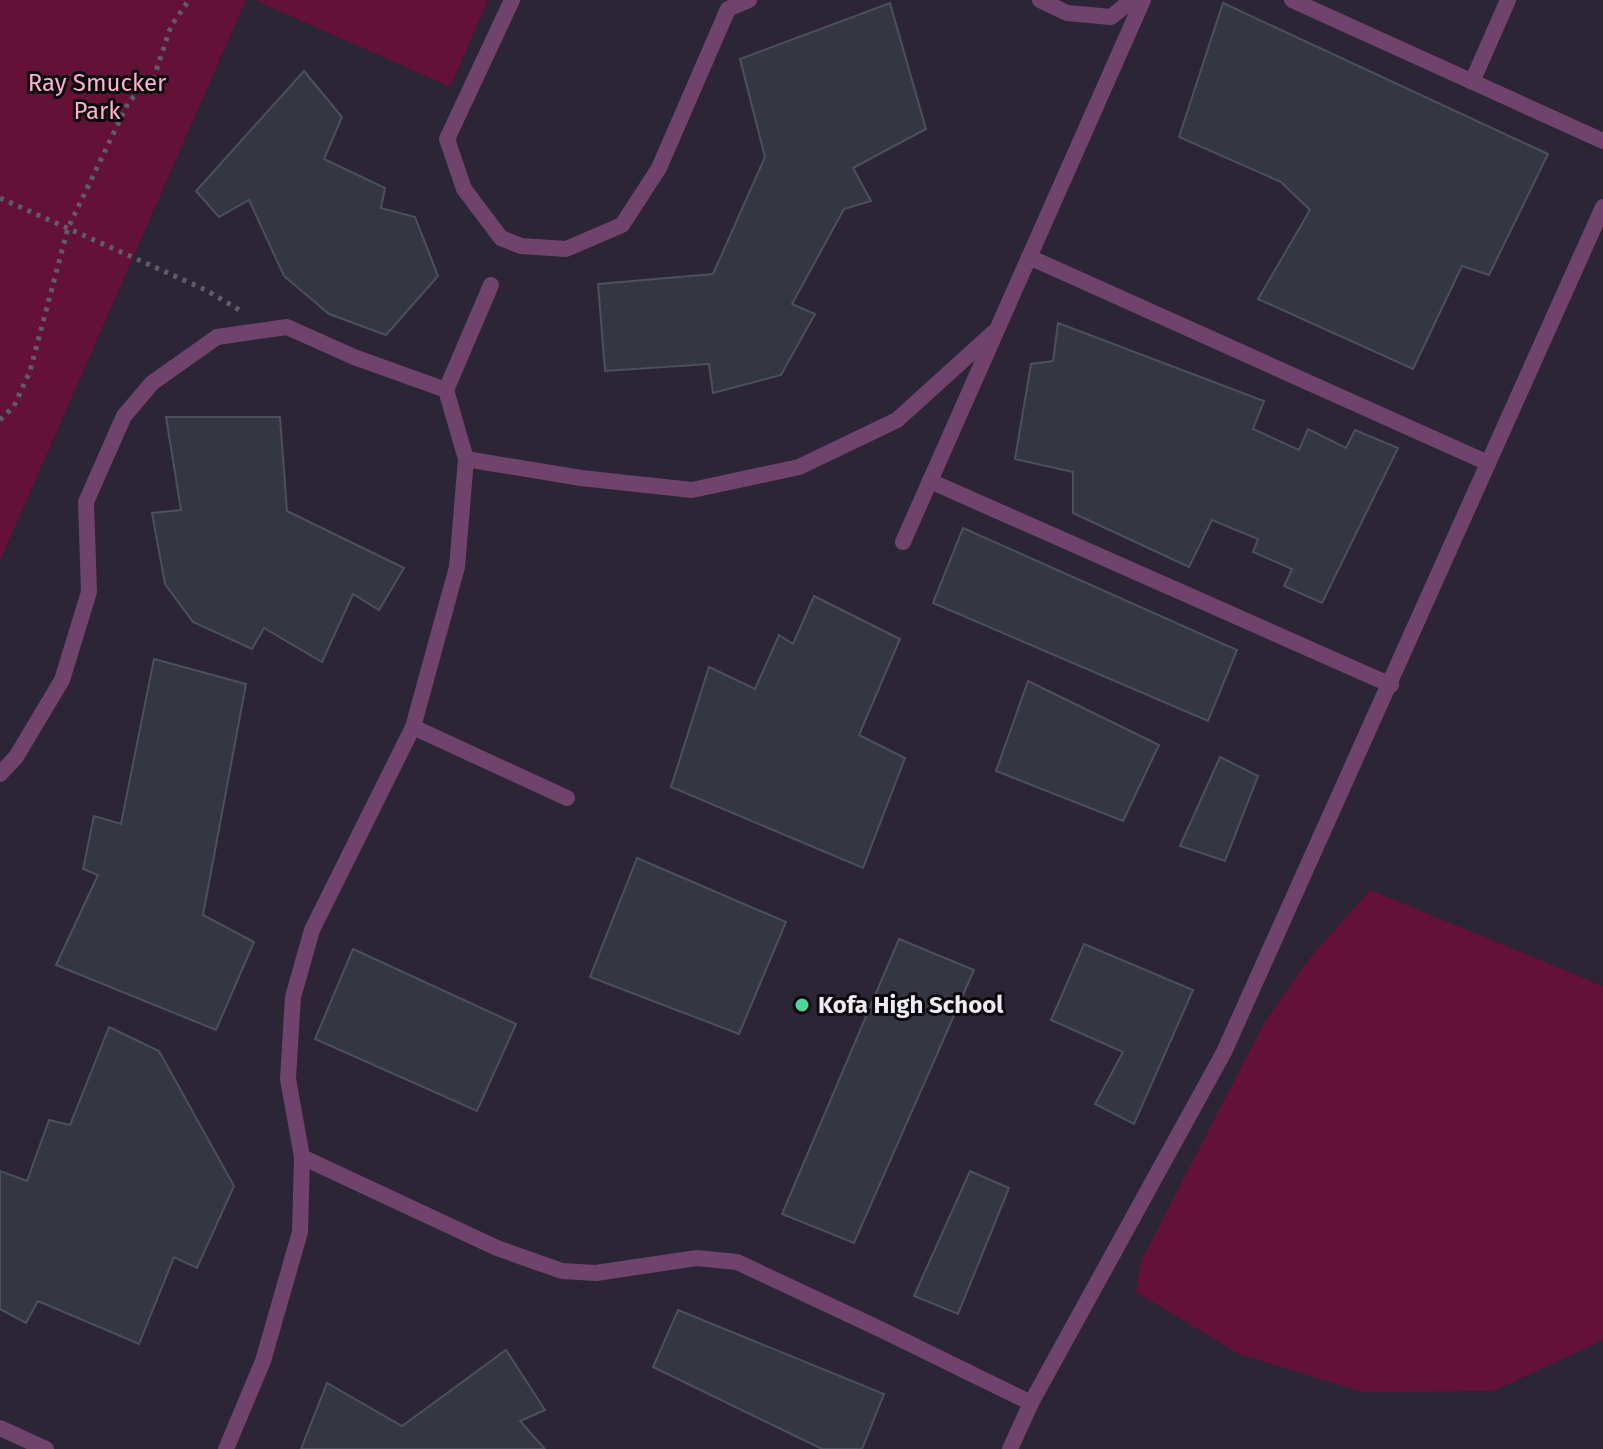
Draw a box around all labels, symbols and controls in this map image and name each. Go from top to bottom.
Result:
park label: Ray Smucker Park [28,69,167,125]
place label: Kofa High School [818,991,1004,1019]
marker: Kofa High School [793,996,811,1014]

